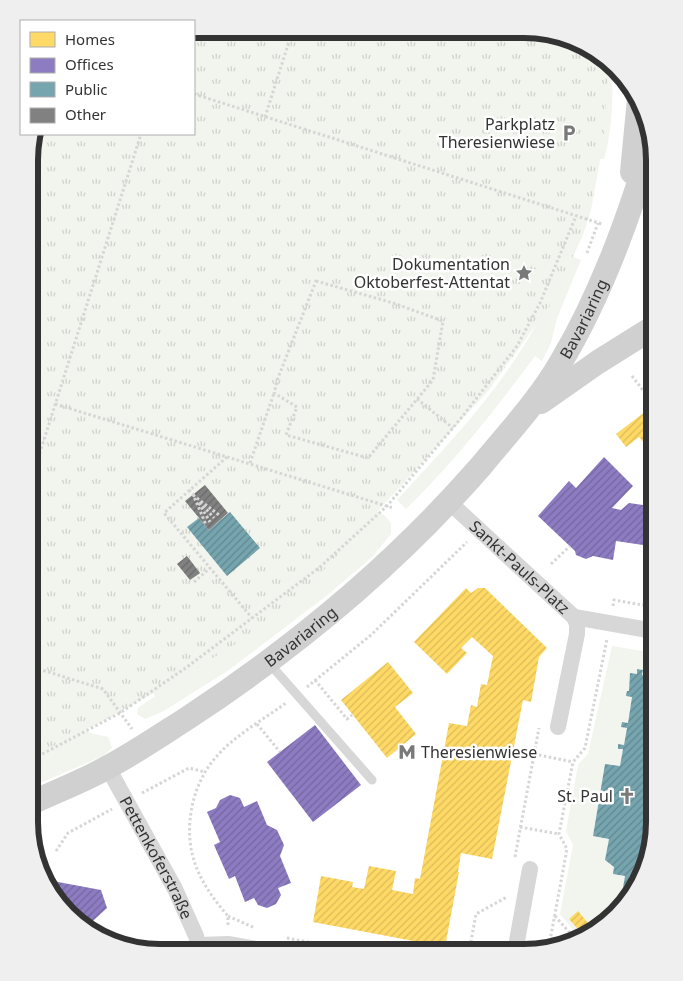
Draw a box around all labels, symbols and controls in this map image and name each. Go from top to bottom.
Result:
legend [20,20,195,135]
text: Homes [65,29,115,49]
text: Offices [65,54,114,74]
text: Public [65,79,108,99]
text: Other [65,104,106,124]
place label: Parkplatz Theresienwiese [439,113,555,153]
parking icon: Parkplatz Theresienwiese [559,123,579,143]
place label: Dokumentation Oktoberfest-Attentat [354,253,510,293]
place icon: Dokumentation Oktoberfest-Attentat [514,263,534,283]
street label: Bavariaring [554,275,613,363]
street label: Sankt-Pauls-Platz [465,515,574,619]
street label: Bavariaring [260,601,341,672]
place label: Theresienwiese [421,741,537,763]
metro station icon: Theresienwiese [397,742,417,762]
place label: St. Paul [557,785,613,807]
church icon: St. Paul [617,786,637,806]
street label: Pettenkoferstraße [115,792,198,923]

